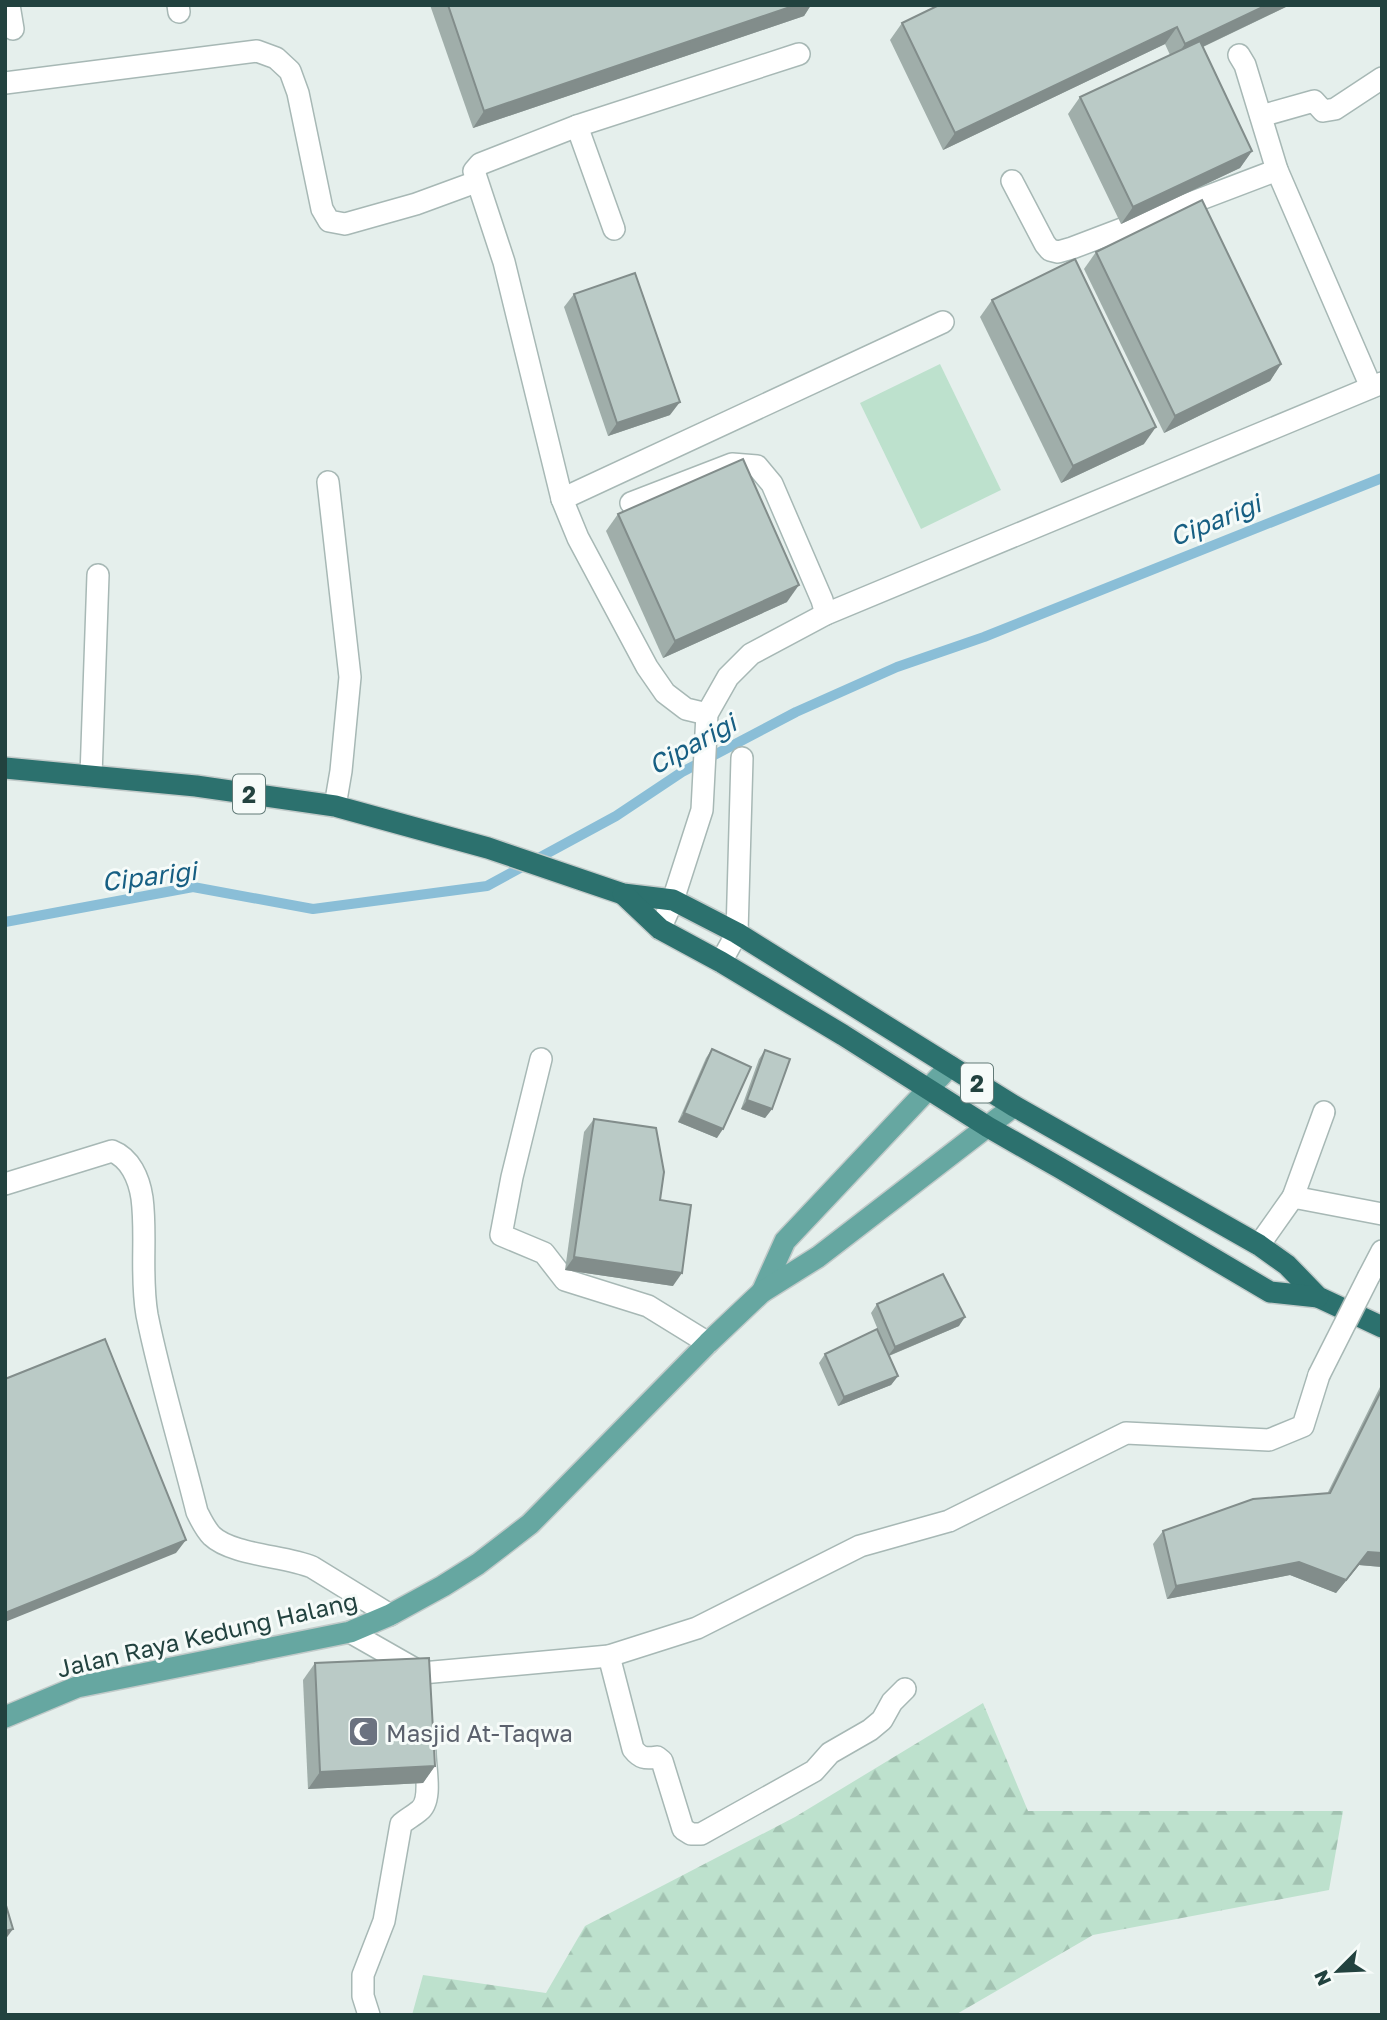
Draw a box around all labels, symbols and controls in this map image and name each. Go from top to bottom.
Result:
water label: Ciparigi [1165,487,1268,552]
water label: Ciparigi [643,706,744,781]
road number: 2 [233,774,265,814]
water label: Ciparigi [100,854,201,897]
road number: 2 [961,1064,993,1102]
street label: Jalan Raya Kedung Halang [54,1585,360,1683]
mosque icon: Masjid At-Taqwa [346,1715,380,1749]
place label: Masjid At-Taqwa [386,1718,573,1747]
north arrow [1303,1936,1373,2006]
text: N [1309,1967,1335,1989]

